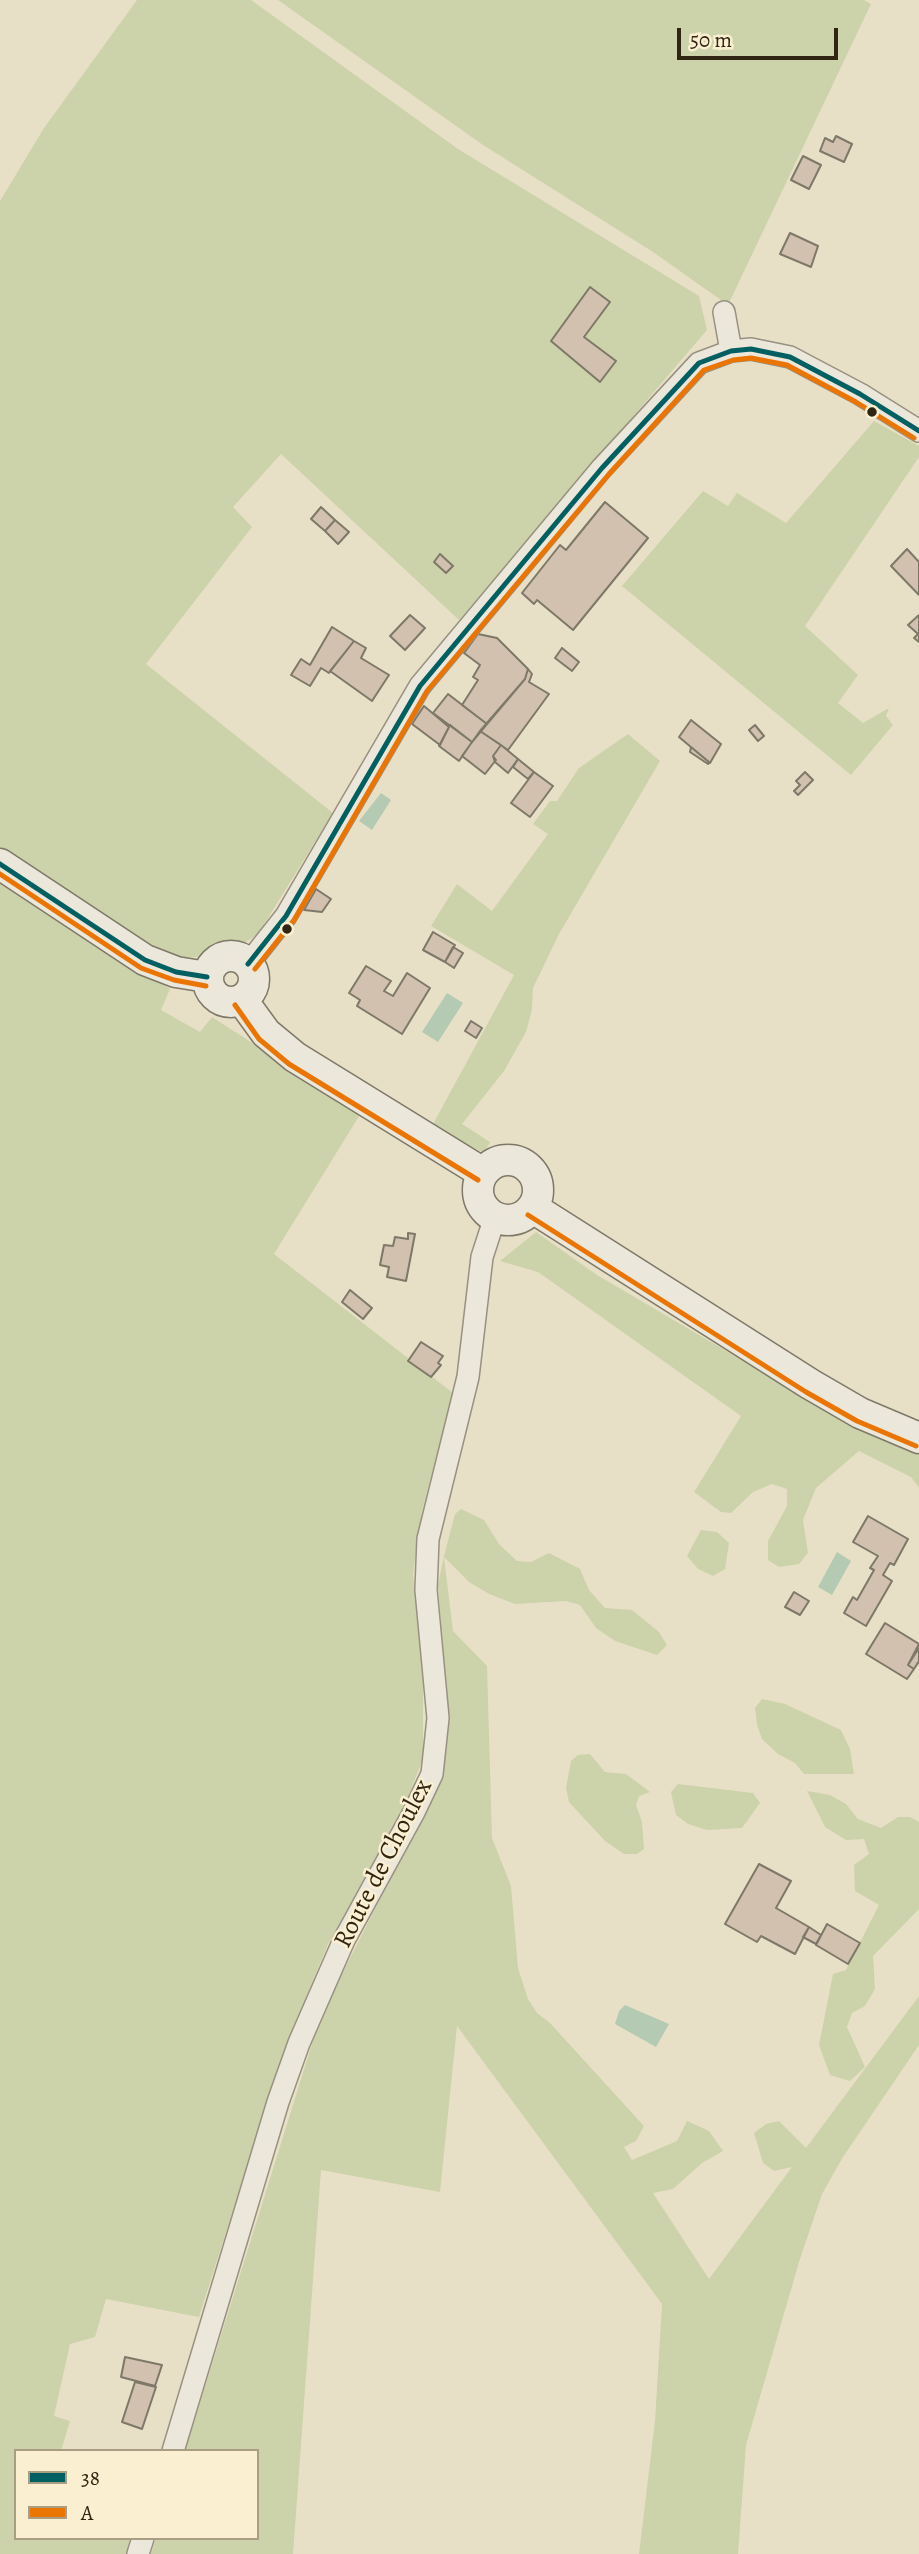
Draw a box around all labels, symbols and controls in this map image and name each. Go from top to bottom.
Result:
scale bar [681,14,842,58]
text: 50 m [690,26,732,54]
unlabelled marker [865,405,879,419]
unlabelled marker [280,922,294,936]
street label: Route de Choulex [328,1774,440,1954]
legend [14,2449,259,2540]
text: 38 [81,2464,100,2492]
text: A [81,2499,93,2527]

